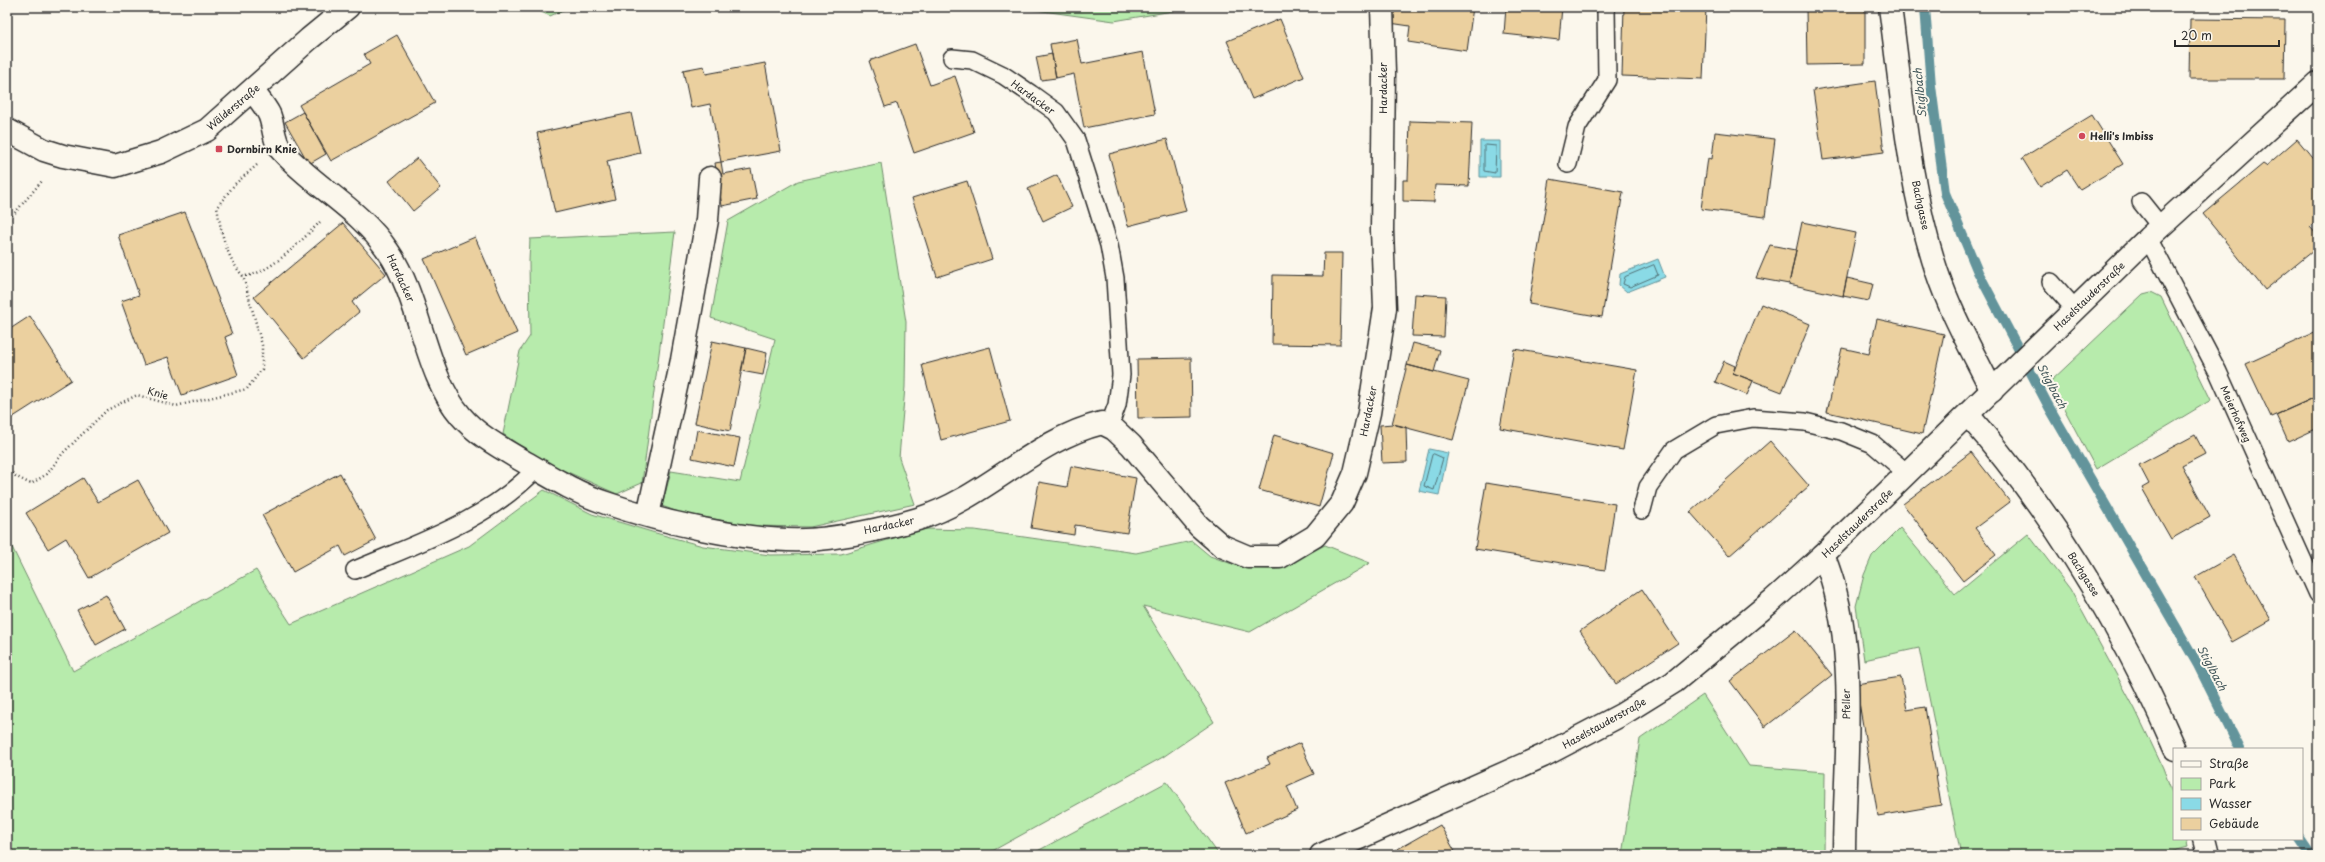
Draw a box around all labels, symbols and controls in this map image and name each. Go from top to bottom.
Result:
scale bar [2175,22,2279,48]
text: 20 m [2181,26,2212,44]
street label: Hardacker [1375,62,1390,114]
water label: Stiglbach [1908,67,1931,119]
street label: Hardacker [1008,75,1059,118]
street label: Wälderstraße [203,80,262,133]
place label: Helli's Imbiss [2090,128,2154,143]
marker: Helli's Imbiss [2077,131,2087,141]
place label: Dornbirn Knie [227,141,298,156]
marker: Dornbirn Knie [214,144,224,154]
street label: Bachgasse [1909,179,1934,231]
street label: Hardacker [384,251,419,305]
street label: Haselstauderstraße [2050,258,2128,334]
water label: Stiglbach [2033,360,2072,412]
street label: Knie [146,382,171,403]
street label: Meierhofweg [2217,383,2256,445]
street label: Hardacker [1355,384,1380,437]
street label: Haselstauderstraße [1818,485,1896,561]
street label: Hardacker [862,512,916,537]
street label: Bachgasse [2065,549,2104,599]
water label: Stiglbach [2193,642,2232,694]
street label: Pfeller [1838,688,1853,719]
street label: Haselstauderstraße [1559,693,1648,752]
legend [2173,748,2303,840]
text: Straße [2209,754,2249,772]
text: Park [2209,774,2236,792]
text: Wasser [2209,794,2252,812]
text: Gebäude [2209,814,2259,832]

